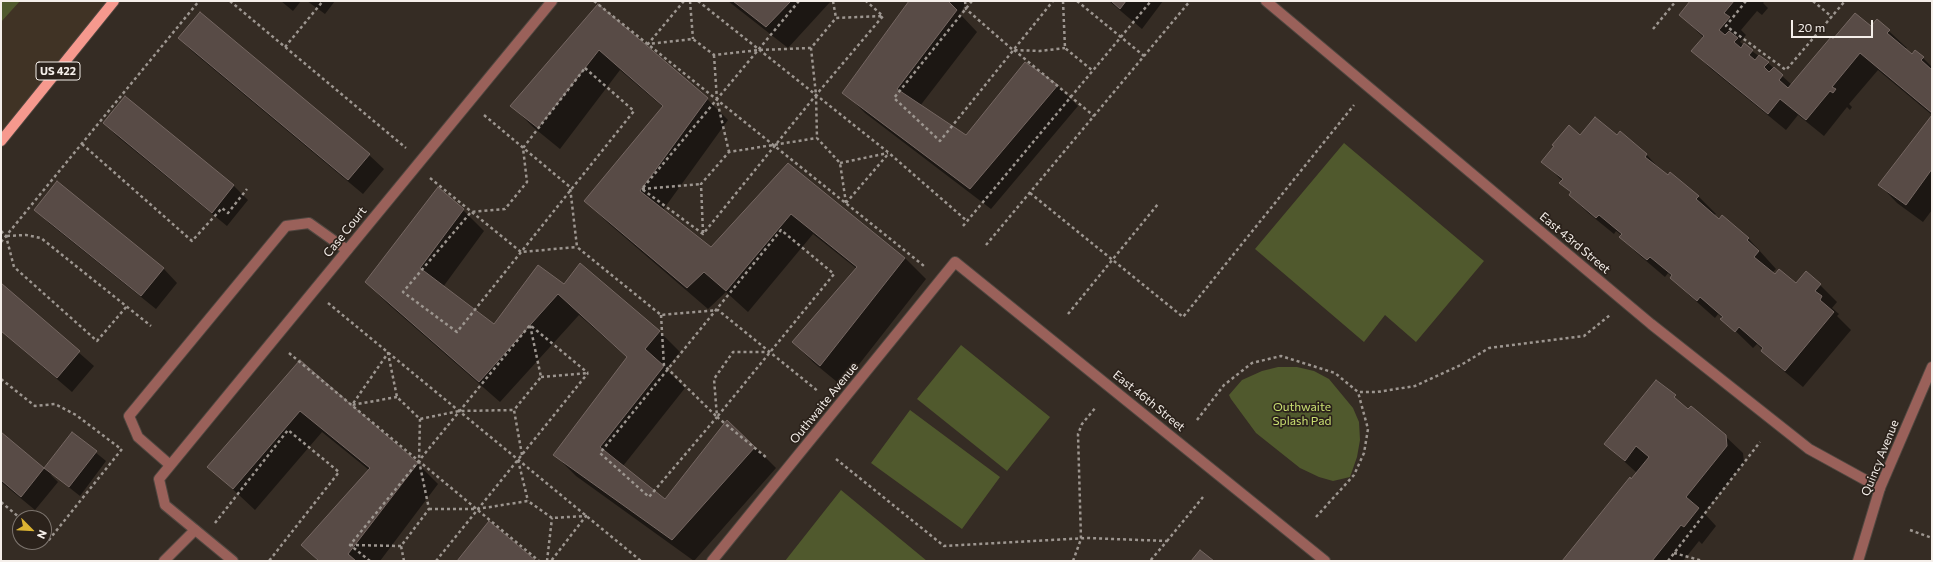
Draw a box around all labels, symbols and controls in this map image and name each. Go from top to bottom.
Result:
scale bar [1793,12,1875,38]
text: 20 m [1798,20,1825,34]
road number: US 422 [36,62,80,80]
street label: Case Court [320,204,370,260]
street label: East 43rd Street [1537,209,1613,277]
street label: Outhwaite Avenue [787,359,861,447]
street label: East 46th Street [1110,368,1188,434]
park label: Outhwaite Splash Pad [1273,400,1331,428]
street label: Quincy Avenue [1858,418,1902,498]
north arrow [12,510,52,550]
text: N [35,528,50,541]

